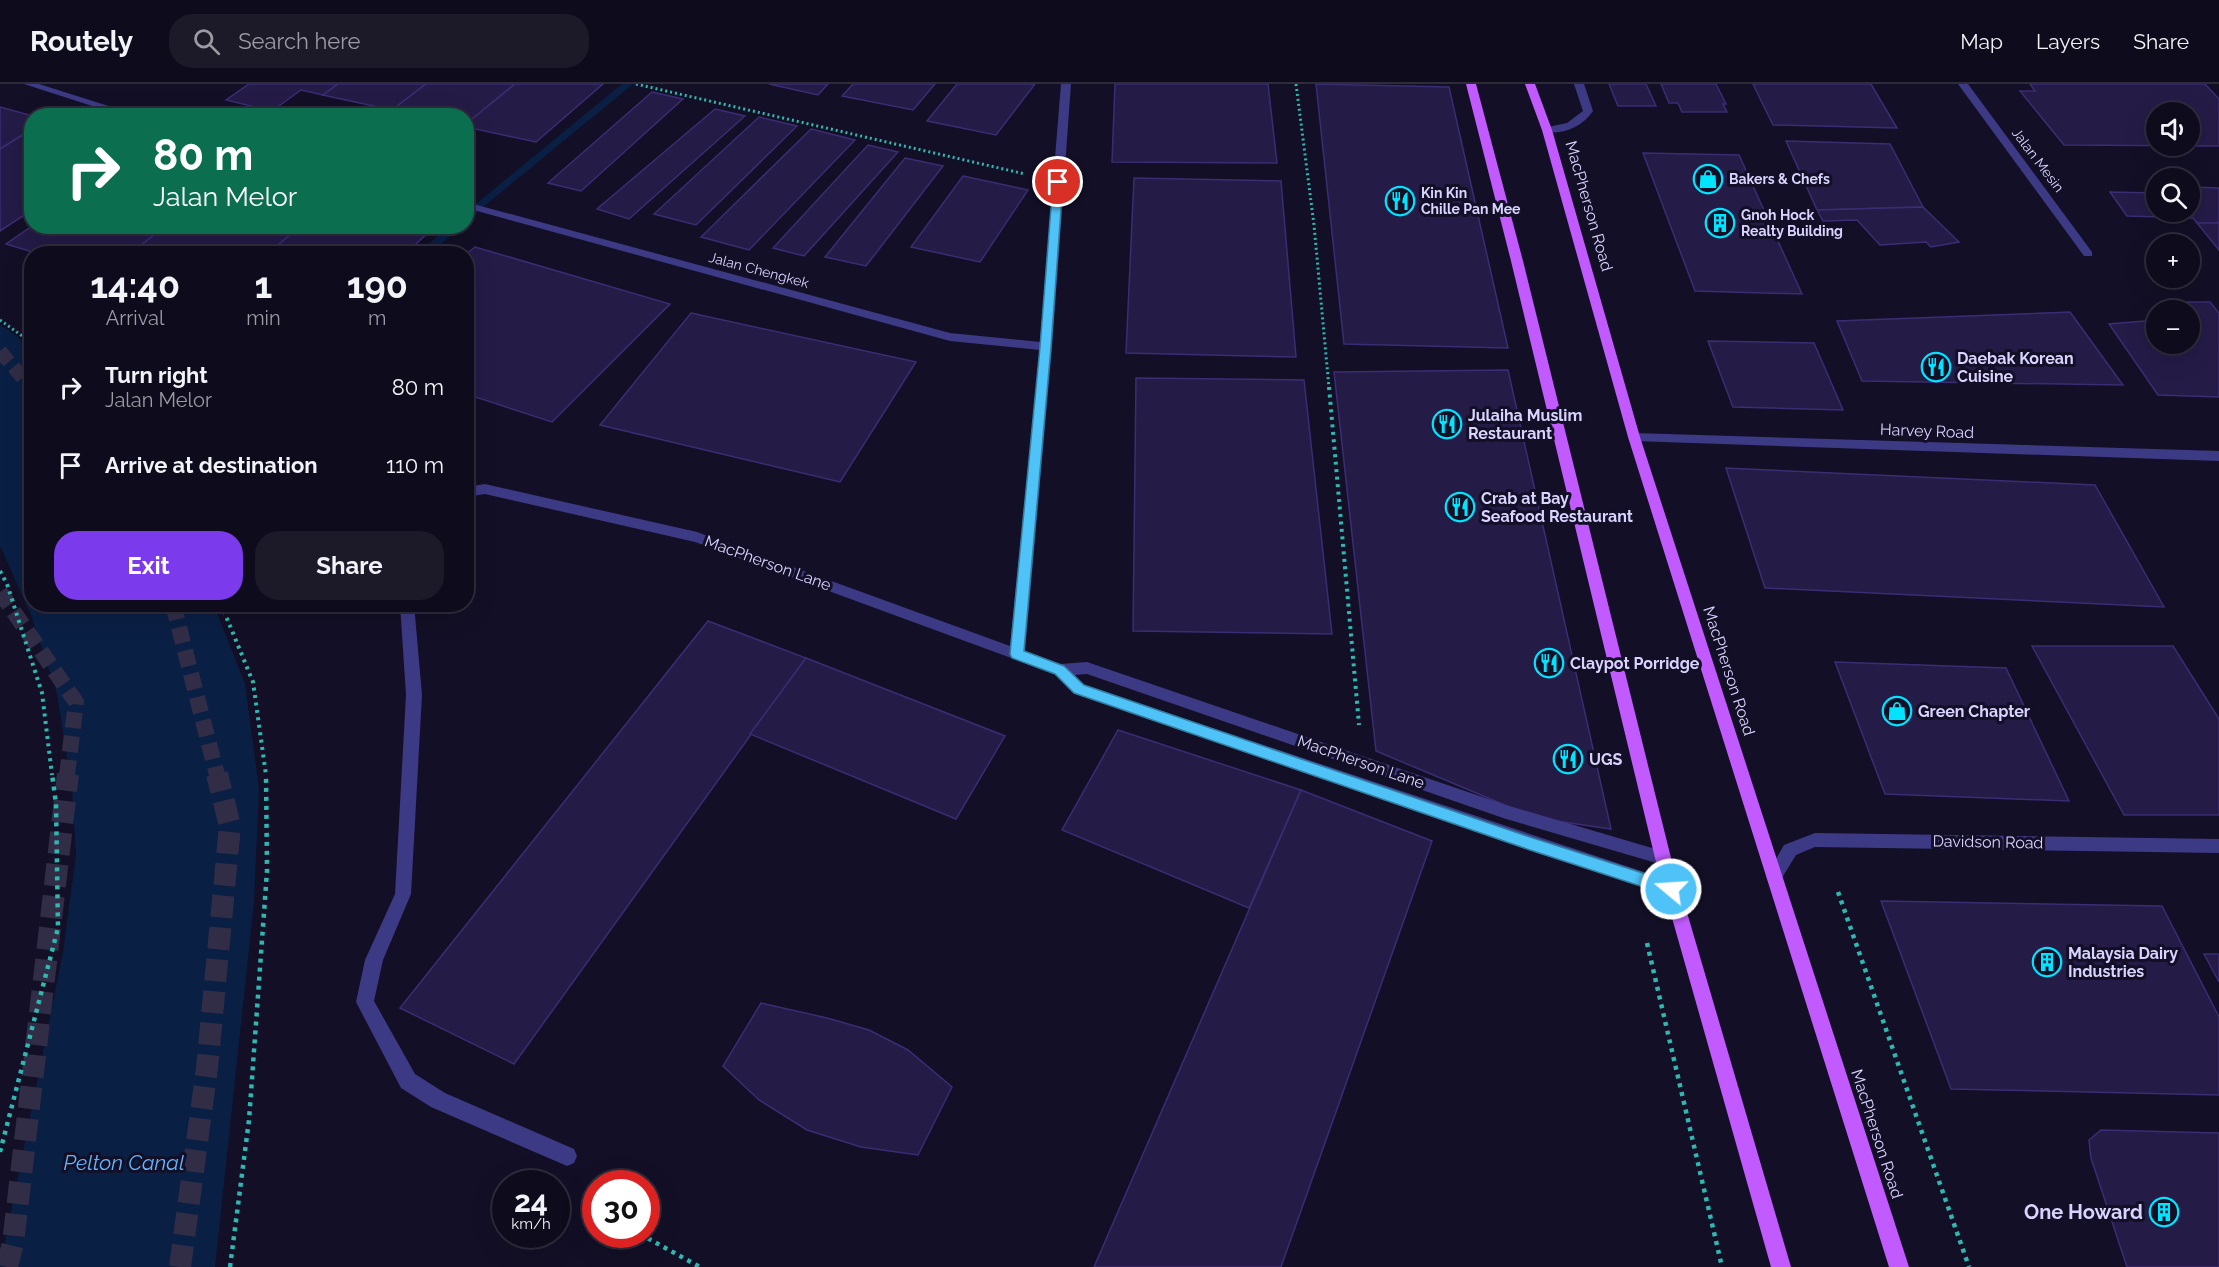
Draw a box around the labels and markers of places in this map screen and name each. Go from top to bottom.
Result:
pin [1032,156,1083,207]
shop icon: Bakers & Chefs [1692,163,1724,195]
place label: Bakers & Chefs [1729,171,1830,187]
restaurant icon: Kin Kin Chille Pan Mee [1384,185,1416,217]
place label: Kin Kin Chille Pan Mee [1421,185,1521,217]
building icon: Gnoh Hock Realty Building [1704,207,1736,239]
place label: Gnoh Hock Realty Building [1741,207,1843,239]
place label: Daebak Korean Cuisine [1957,349,2074,386]
restaurant icon: Daebak Korean Cuisine [1920,351,1952,383]
place label: Julaiha Muslim Restaurant [1468,406,1582,443]
restaurant icon: Julaiha Muslim Restaurant [1431,408,1463,440]
place label: Crab at Bay Seafood Restaurant [1481,489,1633,526]
restaurant icon: Crab at Bay Seafood Restaurant [1444,491,1476,523]
restaurant icon: Claypot Porridge [1533,647,1565,679]
place label: Claypot Porridge [1570,654,1700,673]
shop icon: Green Chapter [1881,695,1913,727]
place label: Green Chapter [1918,702,2030,721]
restaurant icon: UGS [1552,743,1584,775]
place label: UGS [1589,750,1623,769]
place label: Malaysia Dairy Industries [2068,944,2178,981]
building icon: Malaysia Dairy Industries [2031,946,2063,978]
building icon: One Howard [2148,1196,2180,1228]
place label: One Howard [2024,1200,2143,1224]

